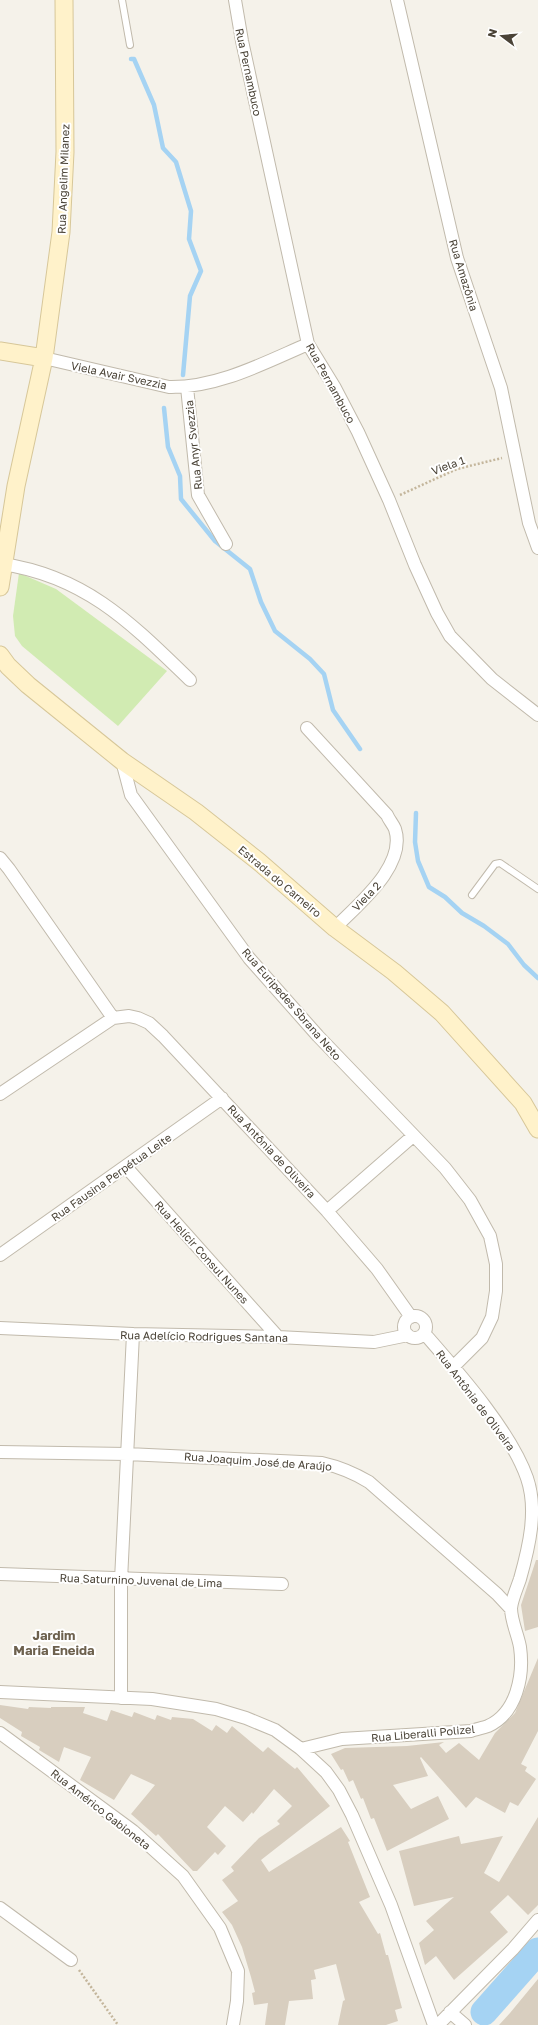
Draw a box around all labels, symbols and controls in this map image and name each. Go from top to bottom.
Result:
north arrow [482,16,522,56]
street label: Rua Pernambuco [233,27,265,117]
text: N [485,27,499,39]
street label: Rua Angelim Milanez [55,123,71,234]
street label: Rua Amazônia [447,238,481,312]
street label: Rua Pernambuco [304,341,359,426]
street label: Viela Avair Svezzia [70,358,168,392]
street label: Rua Anyr Svezzia [182,400,204,490]
street label: Viela 1 [430,453,466,477]
street label: Estrada do Carneiro [236,843,324,920]
street label: Viela 2 [349,879,383,913]
street label: Rua Euripedes Sbrana Neto [240,945,344,1063]
street label: Rua Antônia de Oliveira [225,1102,319,1200]
street label: Rua Fausina Perpétua Leite [48,1130,174,1224]
street label: Rua Helícir Consul Nunes [152,1198,252,1306]
street label: Rua Adelício Rodrigues Santana [120,1328,288,1344]
street label: Rua Antônia de Oliveira [434,1347,518,1453]
street label: Rua Joaquim José de Araújo [184,1449,333,1473]
street label: Rua Saturnino Juvenal de Lima [60,1571,222,1589]
district label: Jardim Maria Eneida [13,1627,95,1658]
street label: Rua Liberalli Polizel [371,1722,476,1744]
street label: Rua Américo Gabioneta [49,1766,153,1852]

